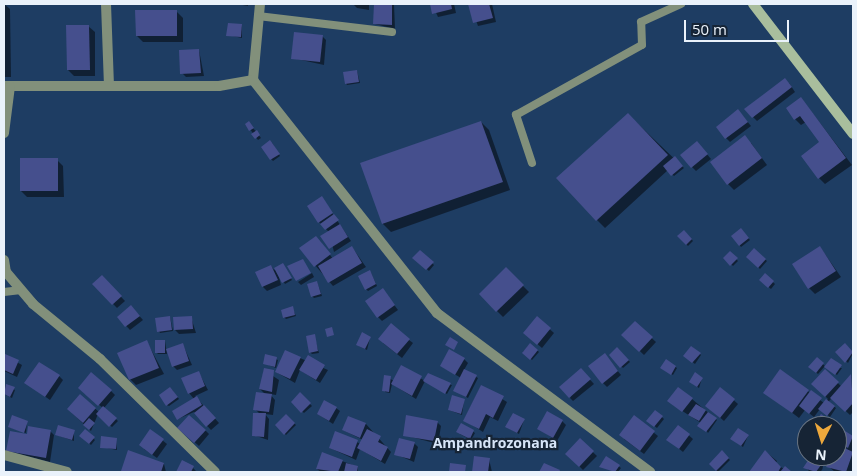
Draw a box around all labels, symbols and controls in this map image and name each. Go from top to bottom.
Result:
scale bar [687,10,792,42]
text: 50 m [692,19,727,39]
north arrow [797,416,847,466]
district label: Ampandrozonana [433,435,557,451]
text: N [814,445,827,465]

